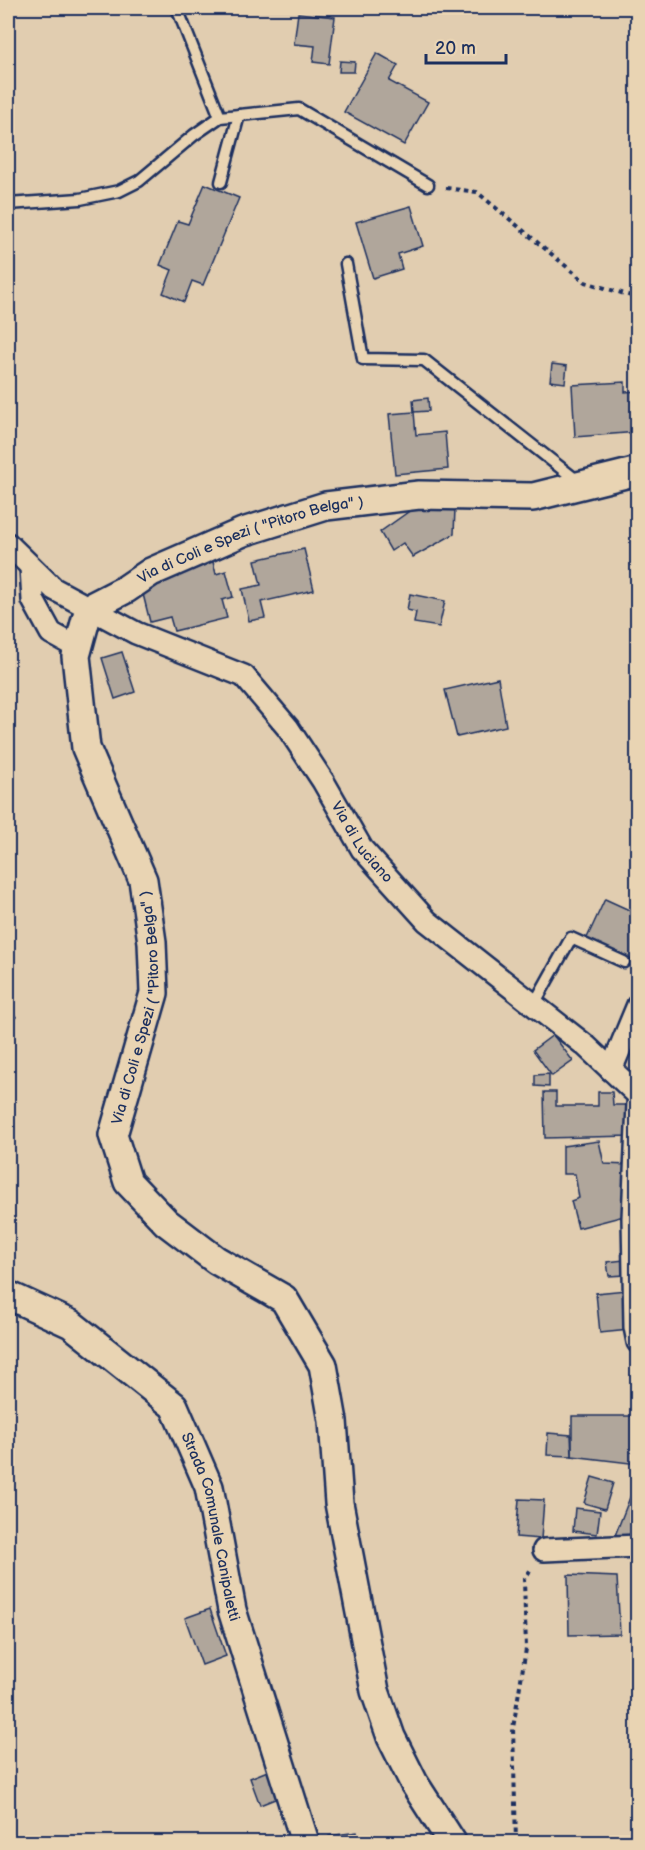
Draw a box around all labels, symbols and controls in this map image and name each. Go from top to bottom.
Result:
scale bar [426,27,506,65]
text: 20 m [435,38,476,59]
street label: Via di Coli e Spezi ( "Pitoro Belga" ) [134,492,365,588]
street label: Via di Luciano [327,798,397,887]
street label: Via di Coli e Spezi ( "Pitoro Belga" ) [107,890,164,1127]
street label: Strada Comunale Canipaletti [177,1429,244,1623]

